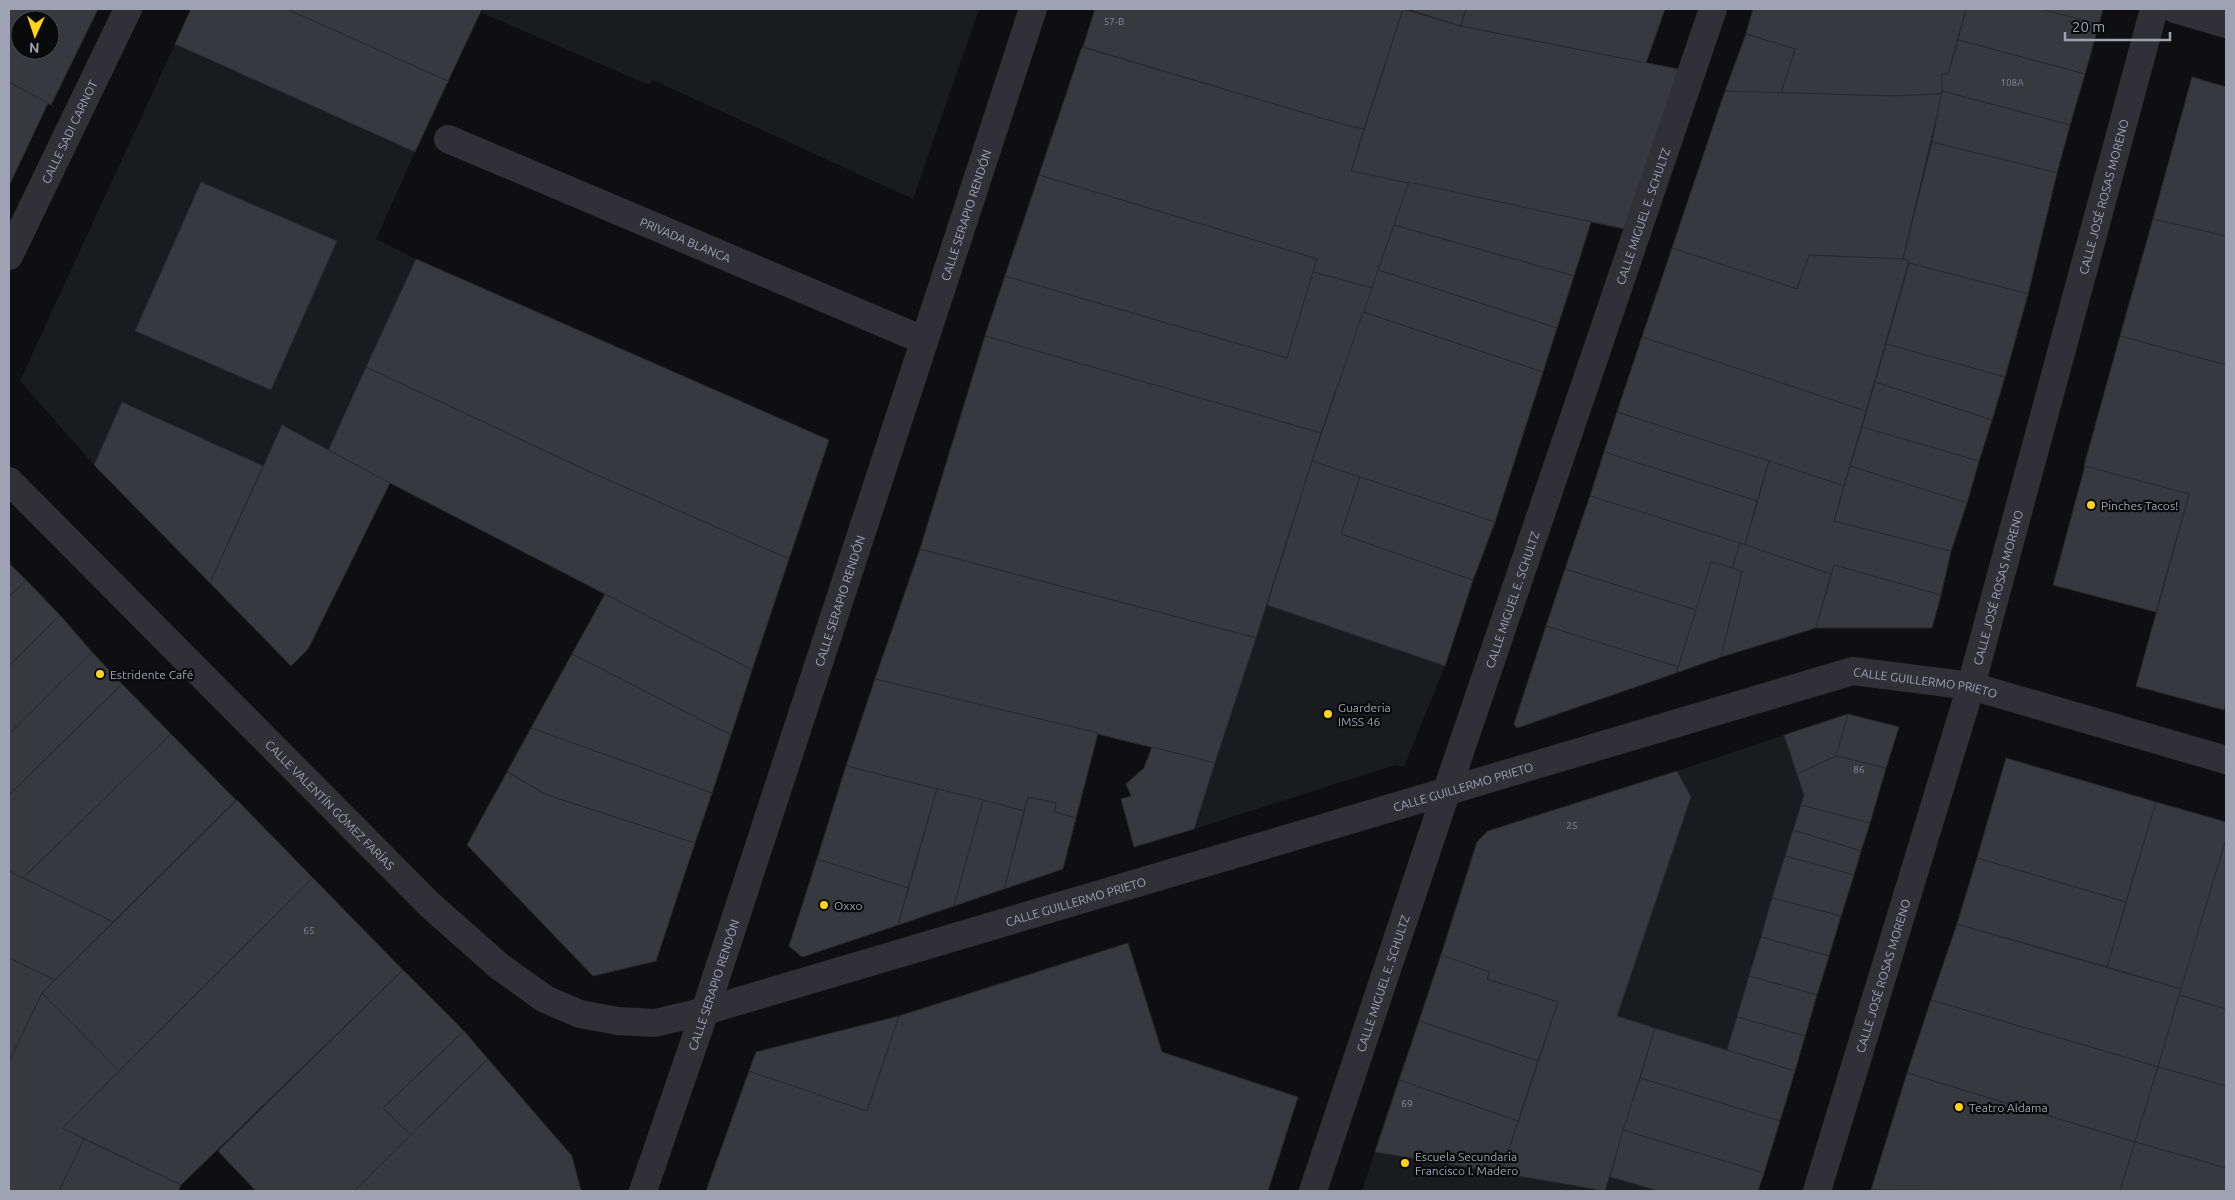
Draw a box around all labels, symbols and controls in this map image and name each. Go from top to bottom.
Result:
north arrow [10,10,60,60]
scale bar [2065,10,2170,42]
house number: 57-B [1104,16,1124,27]
text: 20 m [2072,18,2105,35]
text: N [29,40,40,56]
house number: 108A [2000,77,2024,88]
street label: CALLE SADI CARNOT [39,78,99,185]
street label: CALLE JOSÉ ROSAS MORENO [2076,118,2130,276]
street label: CALLE MIGUEL E. SCHULTZ [1613,146,1672,286]
street label: CALLE SERAPIO RENDÓN [938,148,993,282]
street label: PRIVADA BLANCA [638,215,733,265]
marker: Pinches Tacos! [2085,499,2097,511]
place label: Pinches Tacos! [2101,499,2178,512]
street label: CALLE JOSÉ ROSAS MORENO [1970,508,2025,666]
street label: CALLE MIGUEL E. SCHULTZ [1483,529,1541,670]
street label: CALLE SERAPIO RENDÓN [812,534,867,668]
street label: CALLE GUILLERMO PRIETO [1853,665,1999,700]
marker: Estridente Café [94,668,106,680]
place label: Estridente Café [110,668,193,681]
place label: Guarderia IMSS 46 [1338,701,1391,728]
marker: Guarderia IMSS 46 [1322,708,1334,720]
street label: CALLE VALENTÍN GÓMEZ FARÍAS [263,737,397,872]
street label: CALLE GUILLERMO PRIETO [1391,760,1535,813]
house number: 86 [1853,764,1865,775]
house number: 25 [1566,820,1578,831]
street label: CALLE GUILLERMO PRIETO [1004,874,1147,928]
street label: CALLE JOSÉ ROSAS MORENO [1853,897,1912,1054]
marker: Oxxo [818,899,830,911]
place label: Oxxo [834,899,863,912]
street label: CALLE MIGUEL E. SCHULTZ [1353,913,1411,1053]
street label: CALLE SERAPIO RENDÓN [685,917,741,1052]
house number: 65 [303,925,315,936]
house number: 69 [1401,1098,1413,1109]
marker: Teatro Aldama [1953,1101,1965,1113]
place label: Teatro Aldama [1969,1101,2048,1114]
place label: Escuela Secundaria Francisco I. Madero [1415,1150,1518,1177]
marker: Escuela Secundaria Francisco I. Madero [1399,1157,1411,1169]

